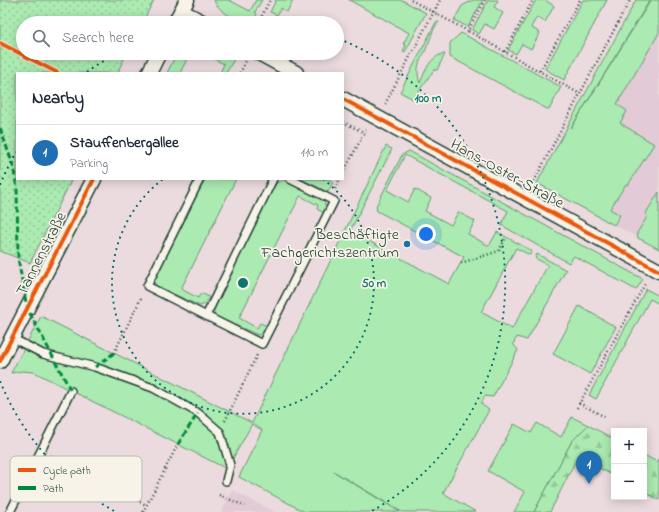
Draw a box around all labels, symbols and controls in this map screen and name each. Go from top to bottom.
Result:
search box [16,16,344,60]
icon: search [30,27,52,49]
text: Search here [62,27,134,49]
text: Nearby [32,86,84,111]
text: 100 m [415,90,442,108]
text: Stauffenbergallee [70,132,179,154]
street label: Hans-Oster-Straße [446,133,569,216]
text: 1 [43,143,47,162]
text: 110 m [301,143,328,162]
text: Parking [70,154,108,173]
street label: Tannenstraße [11,207,74,300]
place label: Beschäftigte Fachgerichtszentrum [260,223,400,265]
your location [416,224,436,244]
marker: Beschäftigte Fachgerichtszentrum [402,239,412,249]
text: 50 m [362,275,387,293]
centre of rings [236,276,250,290]
map controls [611,428,647,500]
button: + [611,428,647,464]
pin: 1 [576,451,602,484]
legend [10,456,142,502]
text: Cycle path [43,463,91,480]
button: − [611,464,647,500]
text: Path [43,481,64,497]

